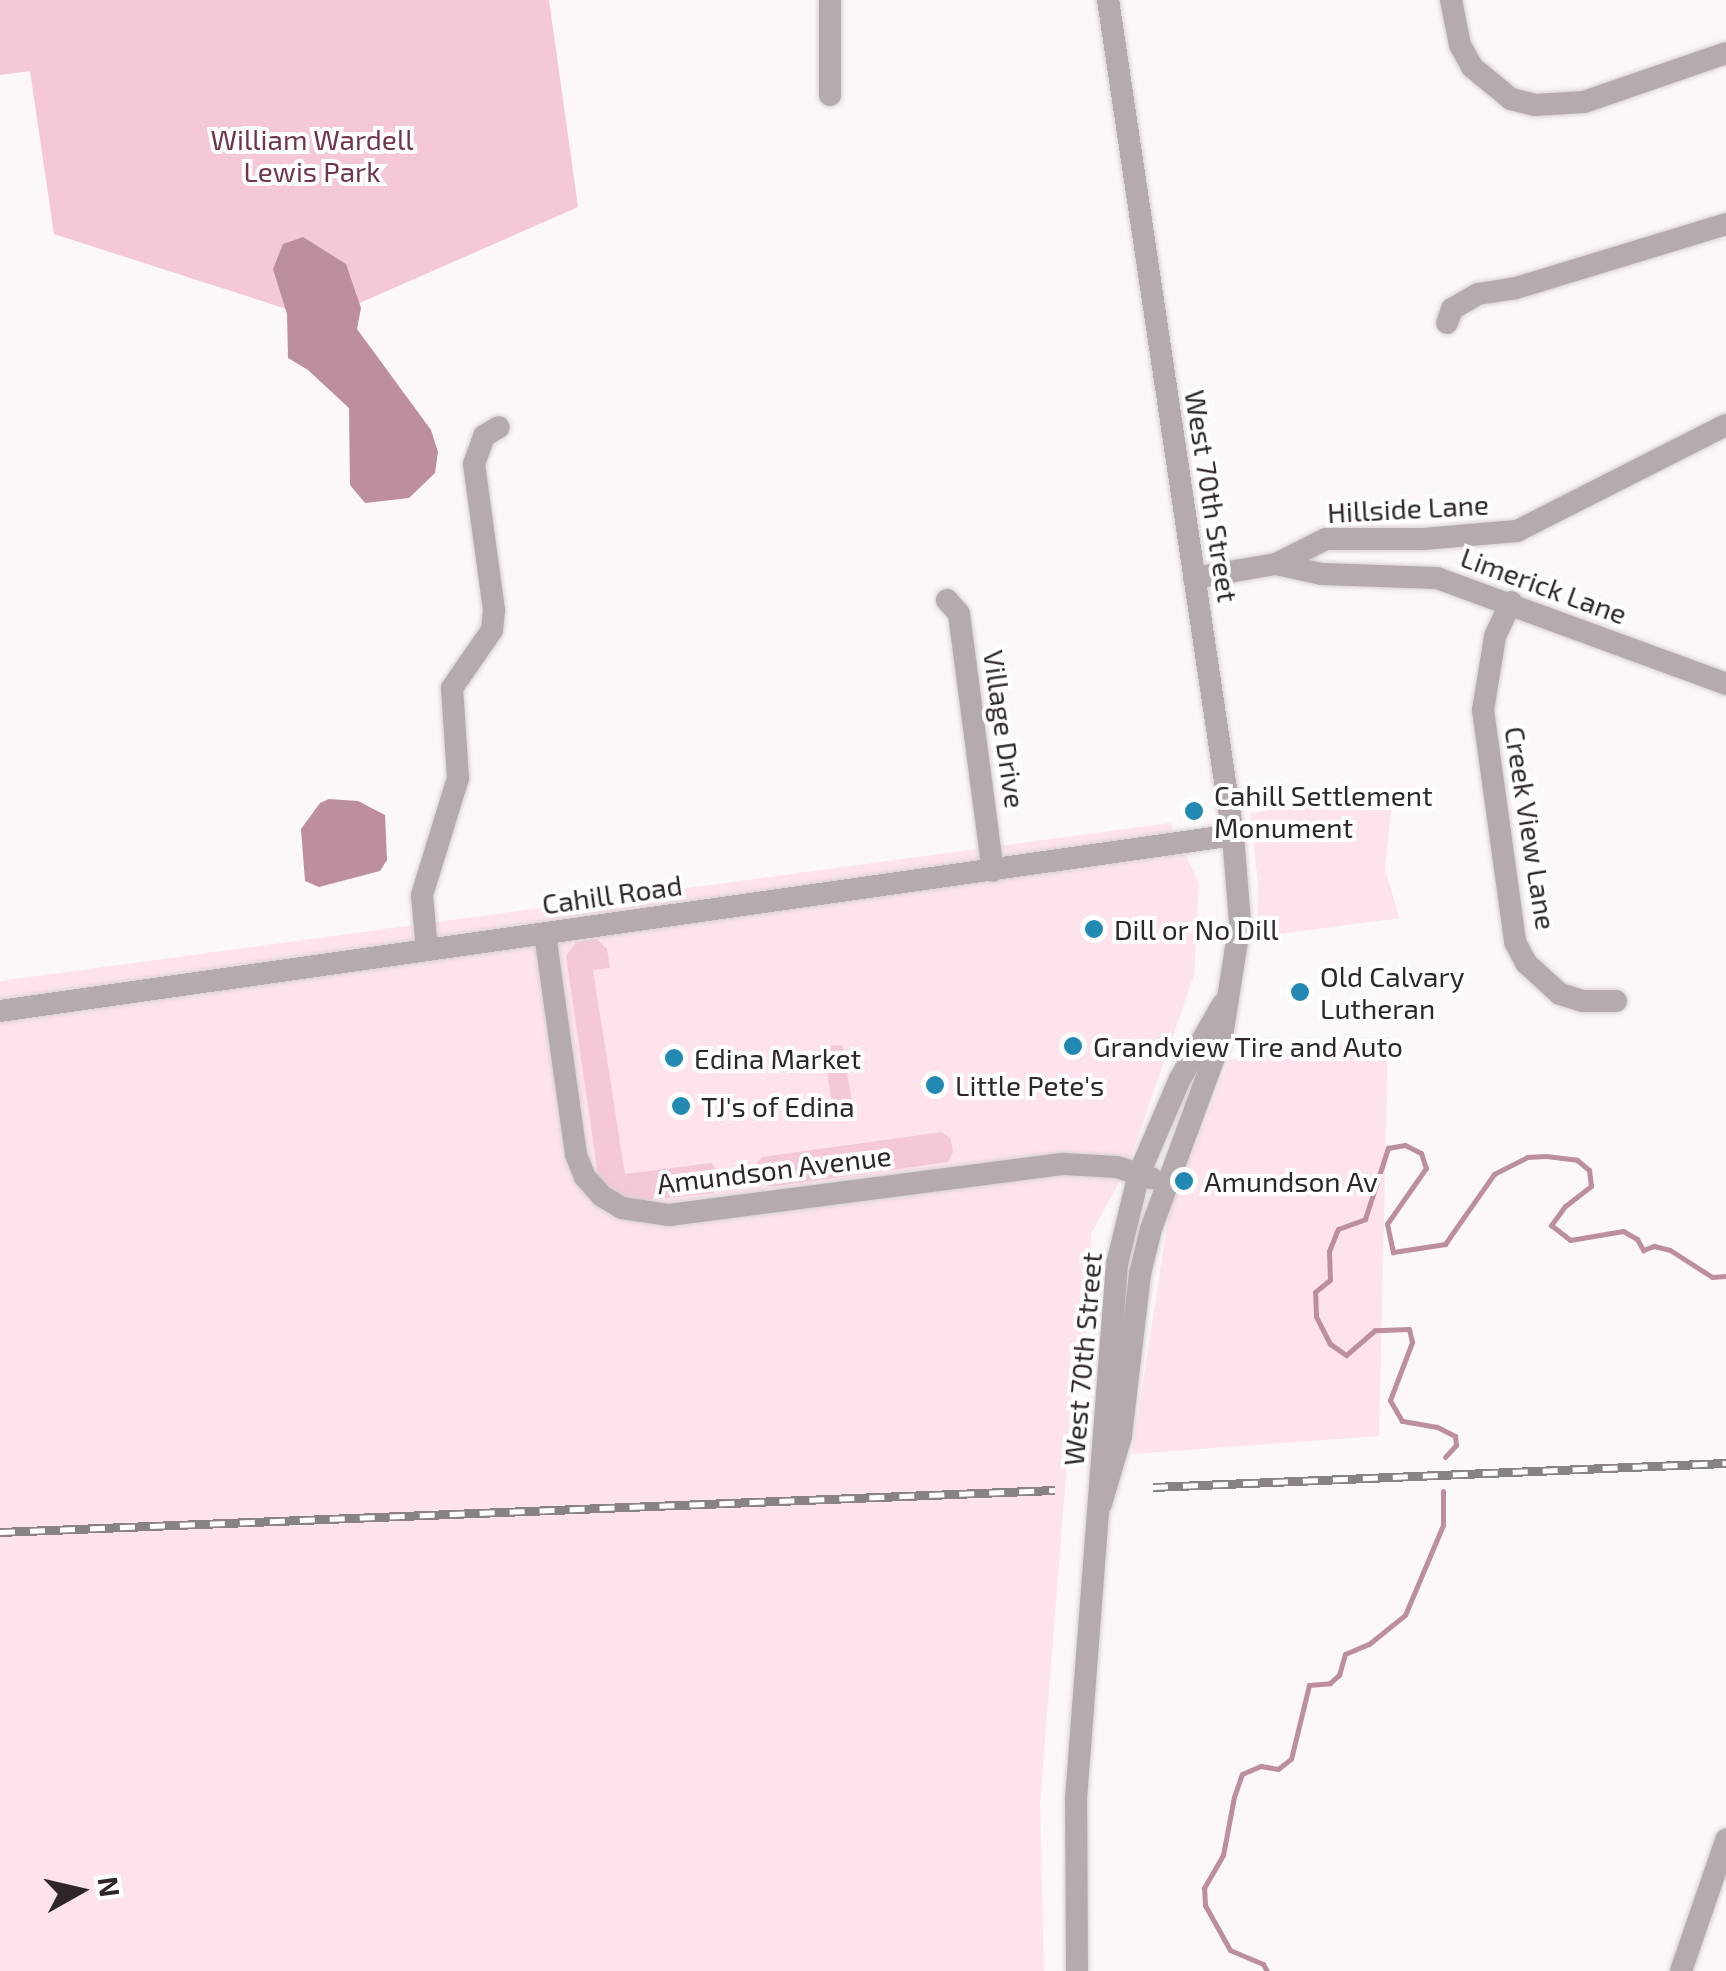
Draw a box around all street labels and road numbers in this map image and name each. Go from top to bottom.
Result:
street label: West 70th Street [1179,387,1245,605]
street label: Hillside Lane [1326,487,1490,529]
street label: Limerick Lane [1456,539,1632,631]
street label: Village Drive [977,648,1033,810]
street label: Creek View Lane [1498,723,1564,933]
street label: Cahill Road [539,867,685,921]
street label: Amundson Avenue [654,1138,894,1200]
street label: West 70th Street [1056,1251,1108,1467]

